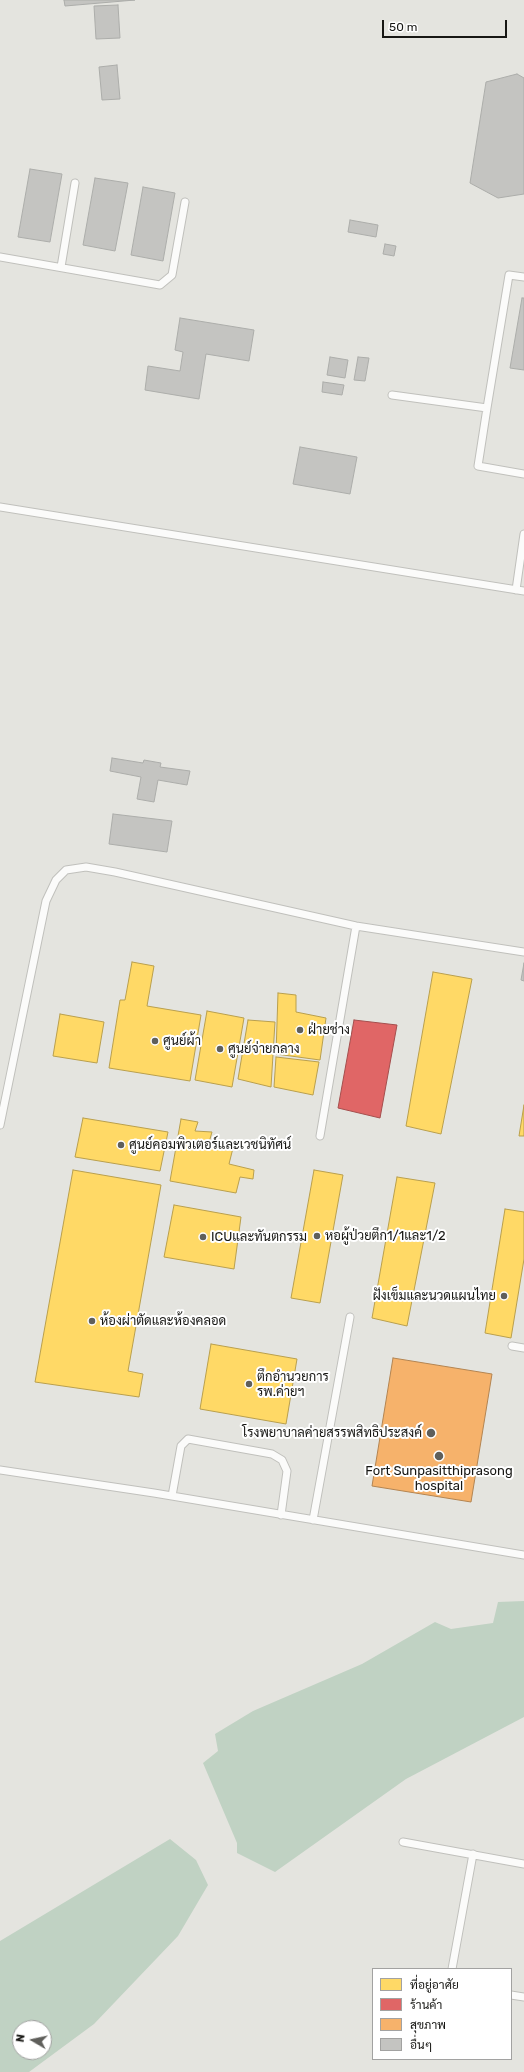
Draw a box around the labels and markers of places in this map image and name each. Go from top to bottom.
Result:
place label: ฝ่ายช่าง [308,1022,350,1038]
marker: ฝ่ายช่าง [295,1025,305,1035]
place label: ศูนย์ผ้า [163,1033,201,1049]
marker: ศูนย์ผ้า [150,1036,160,1046]
place label: ศูนย์จ่ายกลาง [228,1041,300,1057]
marker: ศูนย์จ่ายกลาง [215,1044,225,1054]
place label: ศูนย์คอมพิวเตอร์และเวชนิทัศน์ [129,1137,291,1153]
marker: ศูนย์คอมพิวเตอร์และเวชนิทัศน์ [116,1140,126,1150]
place label: หอผู้ป่วยตึก1/1และ1/2 [325,1228,446,1244]
place label: ICUและทันตกรรม [211,1229,307,1245]
marker: หอผู้ป่วยตึก1/1และ1/2 [312,1231,322,1241]
marker: ICUและทันตกรรม [198,1232,208,1242]
place label: ฝังเข็มและนวดแผนไทย [373,1288,496,1304]
marker: ฝังเข็มและนวดแผนไทย [499,1291,509,1301]
place label: ห้องผ่าตัดและห้องคลอด [100,1313,226,1329]
marker: ห้องผ่าตัดและห้องคลอด [87,1316,97,1326]
place label: ตึกอำนวยการ รพ.ค่ายฯ [257,1369,329,1400]
marker: ตึกอำนวยการ รพ.ค่ายฯ [244,1379,254,1389]
place label: โรงพยาบาลค่ายสรรพสิทธิประสงค์ [242,1425,422,1441]
marker: โรงพยาบาลค่ายสรรพสิทธิประสงค์ [425,1427,437,1439]
marker: Fort Sunpasitthiprasong hospital [433,1450,445,1462]
place label: Fort Sunpasitthiprasong hospital [365,1463,513,1494]

